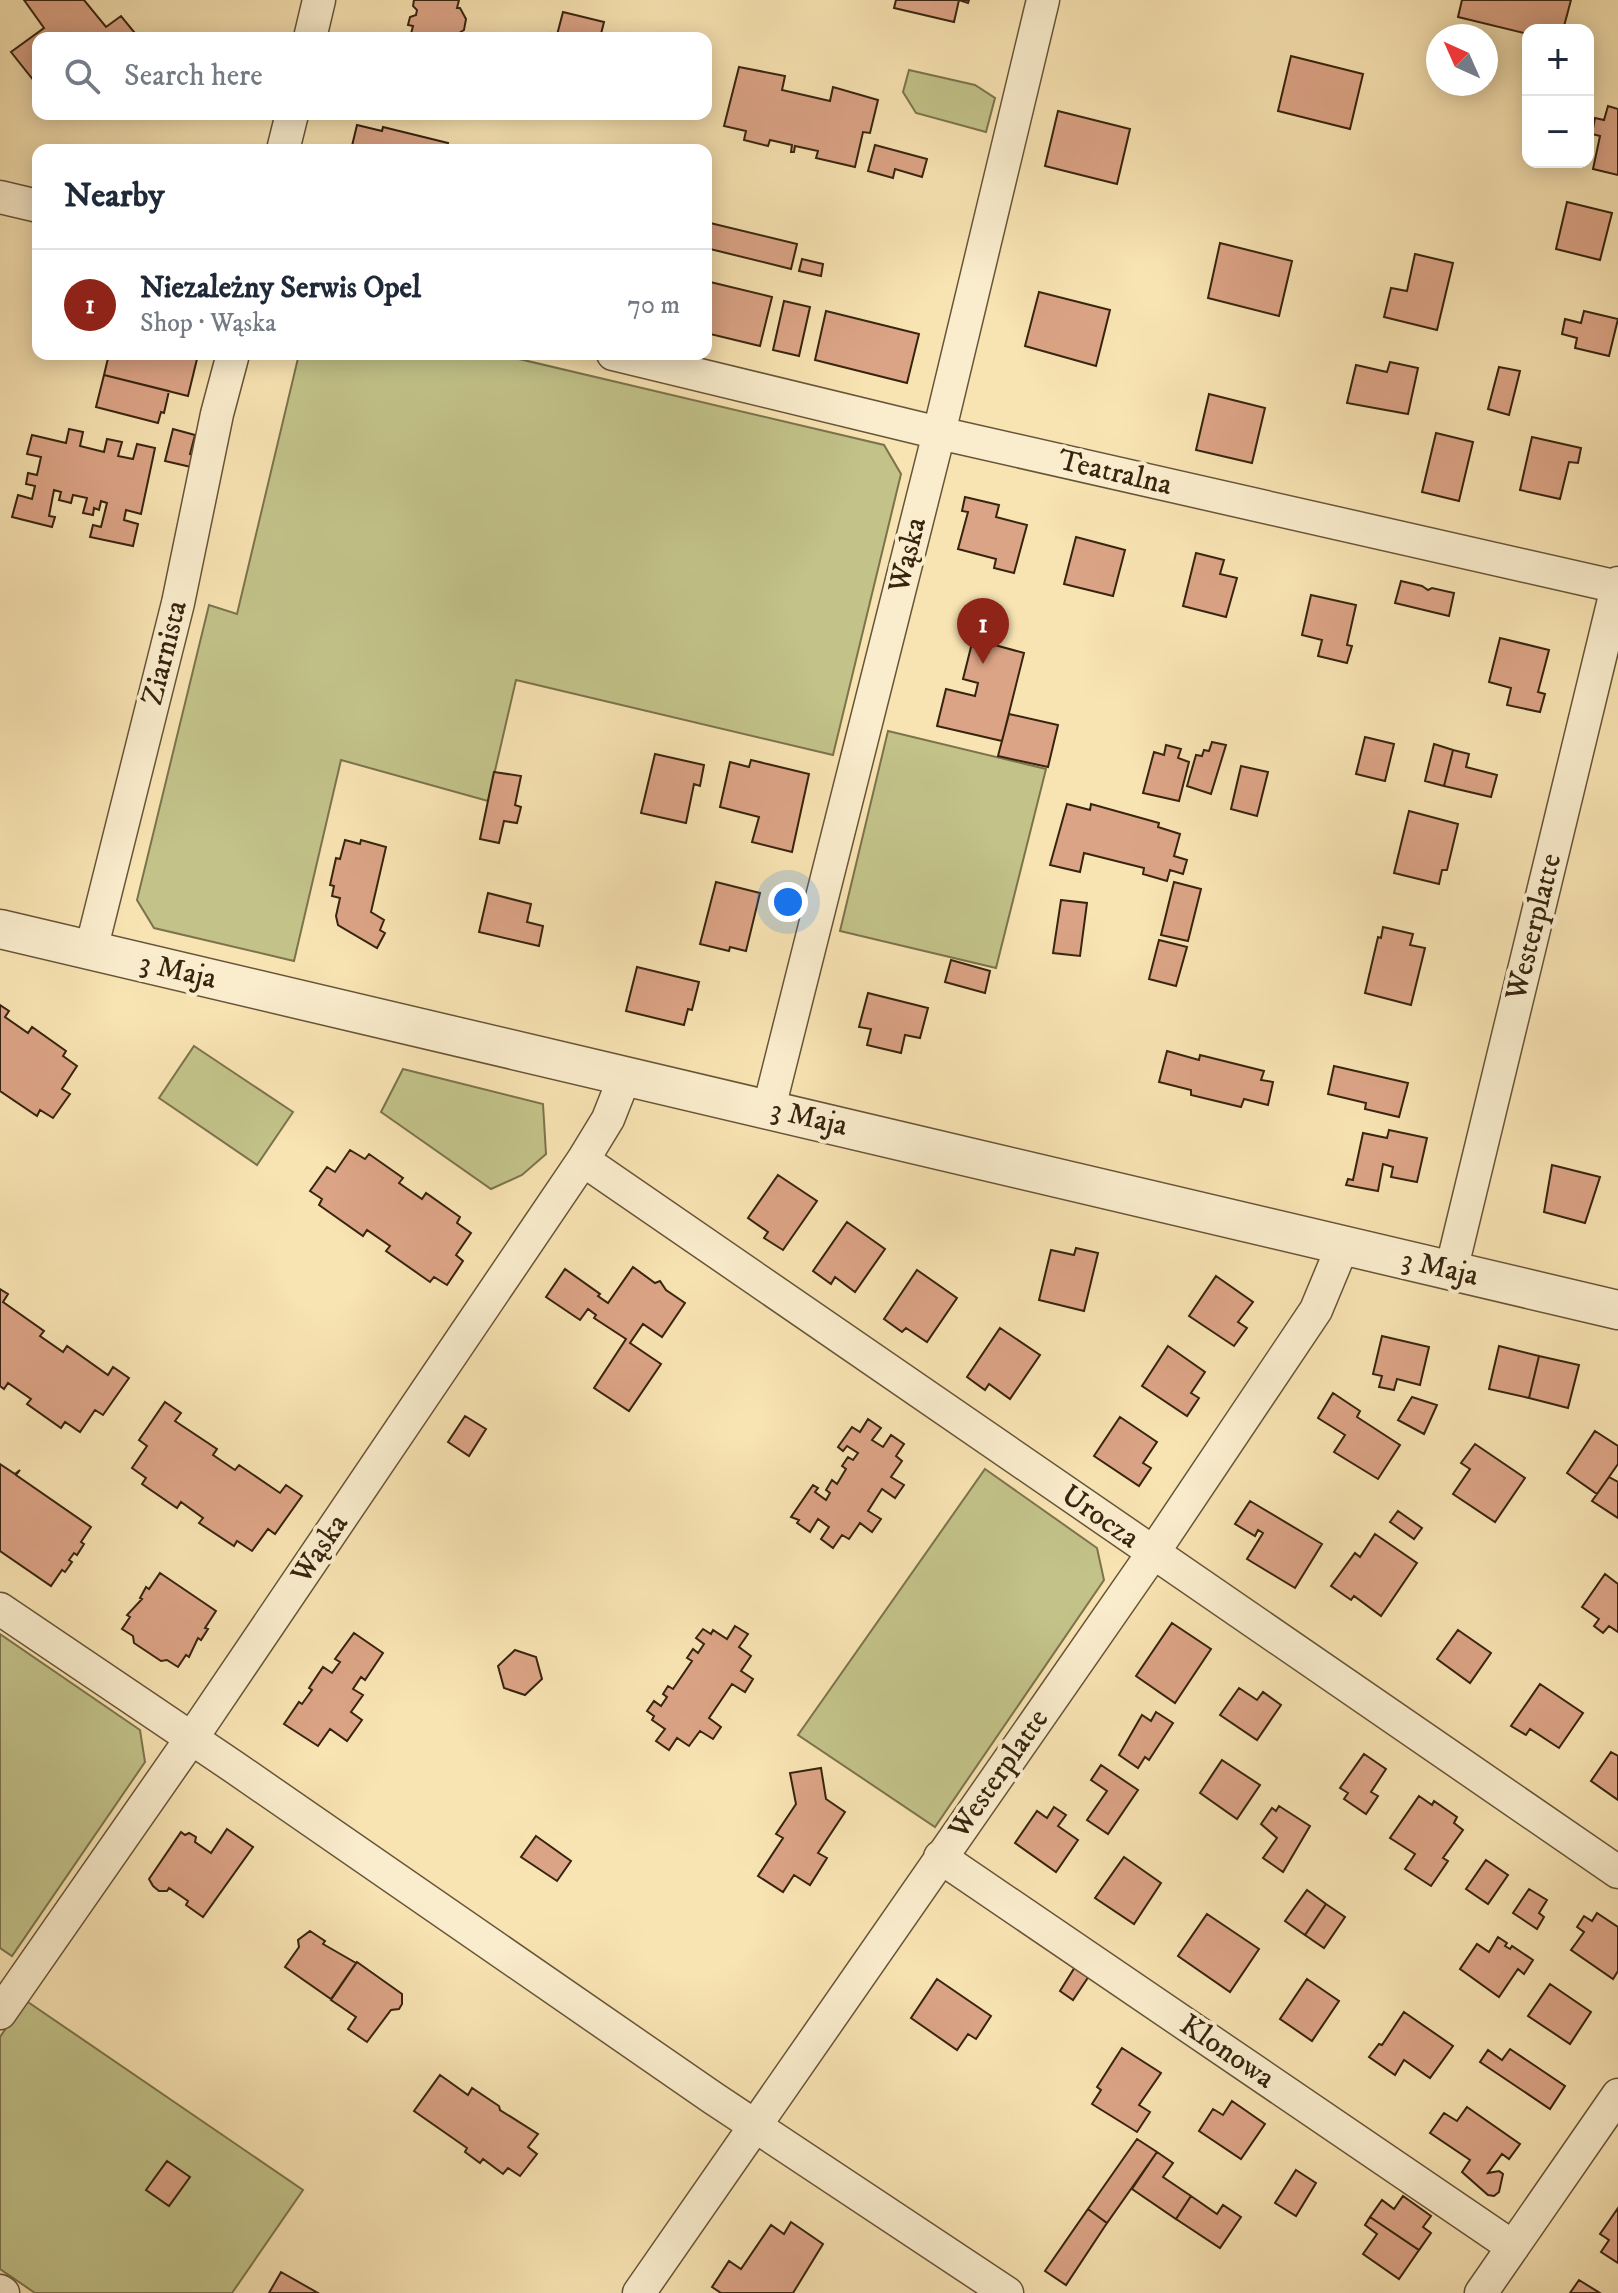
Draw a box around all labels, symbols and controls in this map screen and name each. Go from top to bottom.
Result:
north arrow [1426,24,1498,96]
map controls [1522,24,1594,168]
button: + [1522,24,1594,96]
search box [32,32,712,120]
icon: search [60,54,104,98]
text: Search here [124,58,263,95]
button: − [1522,96,1594,168]
text: Nearby [64,175,165,217]
text: Niezależny Serwis Opel [140,270,421,307]
text: 1 [85,289,95,322]
text: 70 m [627,289,680,322]
text: Shop · Wąska [140,307,276,340]
street label: Teatralna [1054,442,1176,504]
street label: Wąska [881,513,935,597]
street label: Ziarnista [134,597,196,709]
pin: 1 [957,598,1009,664]
street label: Westerplatte [1498,850,1570,1005]
your location [768,882,808,922]
street label: 3 Maja [136,944,220,998]
street label: 3 Maja [767,1091,851,1145]
street label: 3 Maja [1398,1241,1482,1295]
street label: Urocza [1054,1477,1146,1557]
street label: Wąska [283,1507,357,1592]
street label: Westerplatte [940,1702,1057,1847]
street label: Klonowa [1172,2007,1282,2097]

